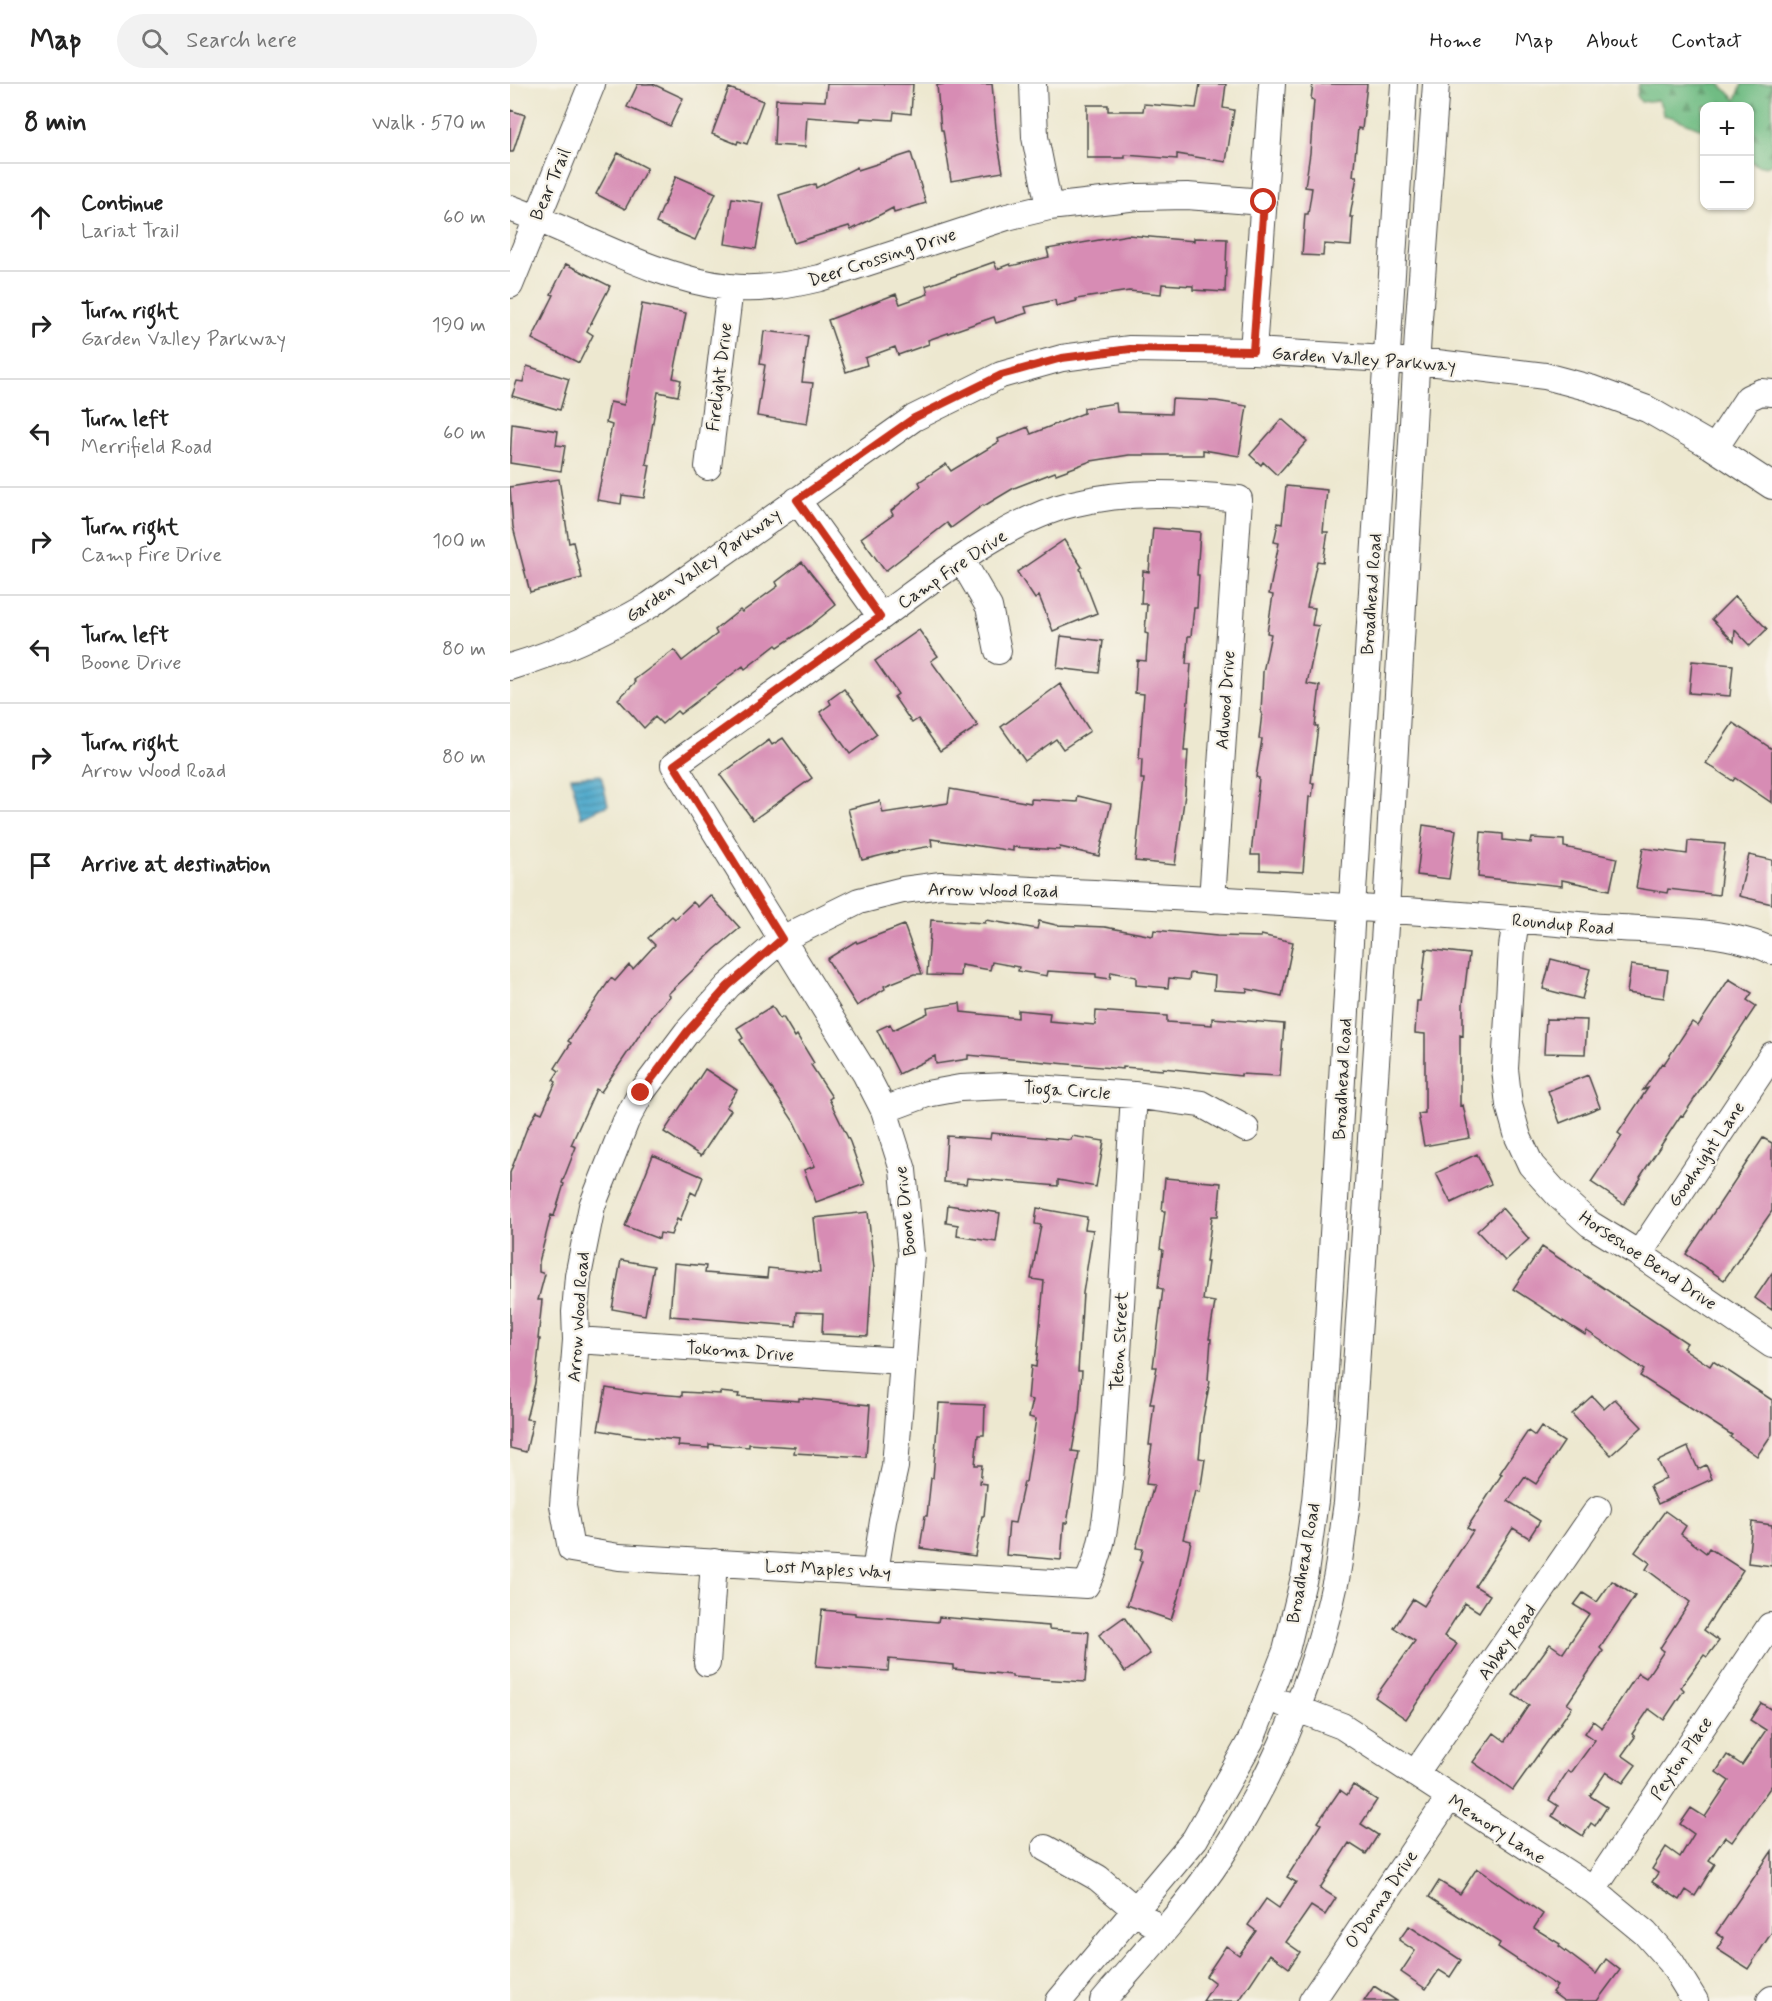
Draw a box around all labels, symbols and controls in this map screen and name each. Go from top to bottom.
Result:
search box [117,14,537,68]
text: Map [30,23,81,60]
icon: search [138,25,171,58]
text: Search here [186,27,297,55]
text: Home [1430,27,1482,55]
text: Map [1515,27,1553,55]
text: About [1586,27,1638,55]
text: Contact [1671,27,1742,55]
map controls [1700,102,1754,210]
button: + [1700,102,1754,156]
text: 8 min [24,106,87,140]
text: Walk · 570 m [372,110,486,137]
street label: Bear Trail [525,145,577,224]
button: − [1700,156,1754,210]
route start [1250,188,1276,214]
text: Continue [81,190,163,218]
icon: ahead [24,201,57,234]
text: 60 m [443,204,486,231]
text: Lariat Trail [81,218,179,245]
street label: Deer Crossing Drive [805,223,959,293]
text: Turn right [81,298,179,326]
icon: right [24,309,57,342]
text: 190 m [432,312,486,339]
street label: Firelight Drive [701,321,739,433]
text: Garden Valley Parkway [81,326,286,353]
street label: Garden Valley Parkway [1271,342,1457,378]
text: Turn left [81,406,169,434]
icon: left [24,417,57,450]
text: 60 m [443,420,486,447]
text: Merrifield Road [81,434,212,461]
street label: Garden Valley Parkway [621,503,786,629]
text: Turn right [81,514,179,542]
street label: Camp Fire Drive [893,524,1012,615]
icon: right [24,525,57,558]
text: 100 m [432,528,486,555]
street label: Broadhead Road [1356,532,1388,656]
text: Camp Fire Drive [81,542,222,569]
text: Turn left [81,622,169,650]
icon: left [24,633,57,666]
text: 80 m [442,636,486,663]
text: Boone Drive [81,650,182,677]
street label: Adwood Drive [1211,650,1241,750]
text: Turn right [81,730,179,758]
icon: right [24,741,57,774]
text: 80 m [442,744,486,771]
text: Arrow Wood Road [81,758,226,785]
icon: arrive [24,849,57,882]
text: Arrive at destination [81,851,271,879]
street label: Arrow Wood Road [928,878,1058,904]
street label: Roundup Road [1511,909,1615,941]
street label: Broadhead Road [1328,1018,1358,1141]
street label: Tioga Circle [1022,1076,1111,1108]
route end [627,1079,653,1105]
street label: Goodnight Lane [1663,1097,1751,1212]
street label: Boone Drive [889,1165,923,1257]
street label: Horseshoe Bend Drive [1574,1206,1721,1316]
street label: Arrow Wood Road [562,1251,596,1383]
street label: Teton Street [1105,1290,1135,1391]
street label: Tokoma Drive [685,1336,795,1368]
street label: Broadhead Road [1282,1501,1326,1625]
street label: Lost Maples Way [764,1555,892,1585]
street label: Abbey Road [1473,1600,1543,1685]
street label: Peyton Place [1645,1712,1719,1805]
street label: Memory Lane [1443,1789,1550,1870]
street label: O'Donna Drive [1340,1846,1424,1954]

